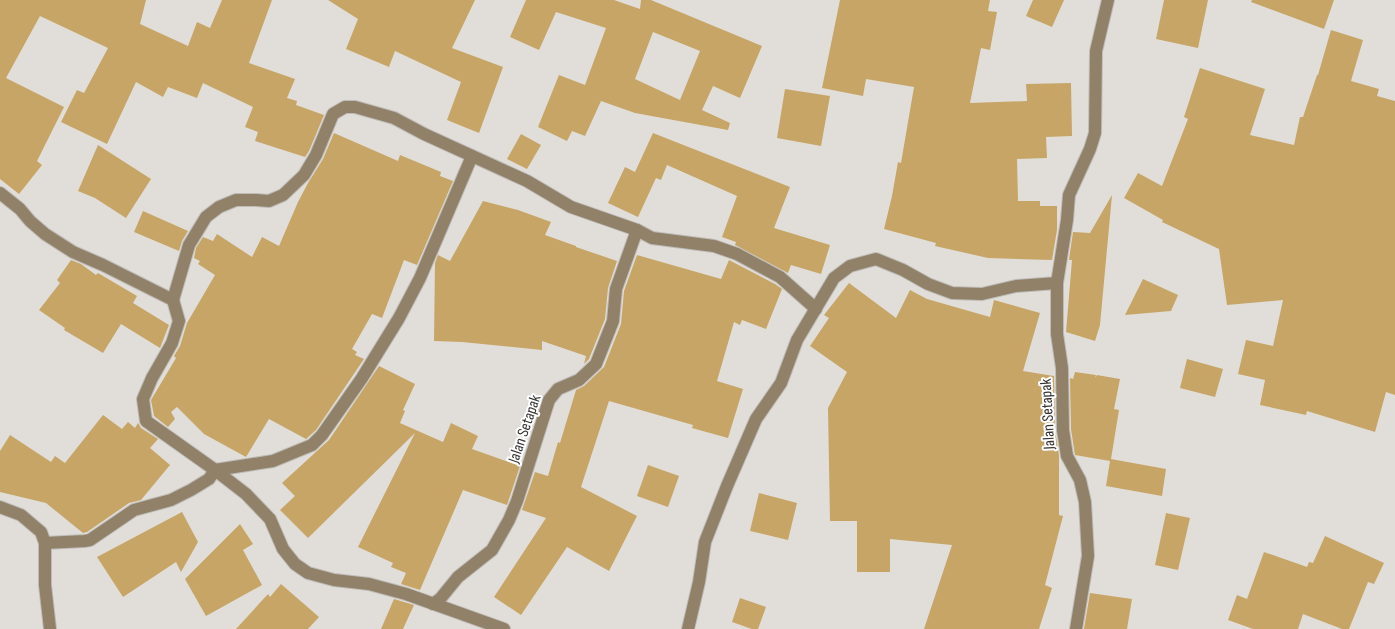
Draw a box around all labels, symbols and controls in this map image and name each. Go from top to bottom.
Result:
street label: Jalan Setapak [1037,378,1059,451]
street label: Jalan Setapak [504,392,546,467]

